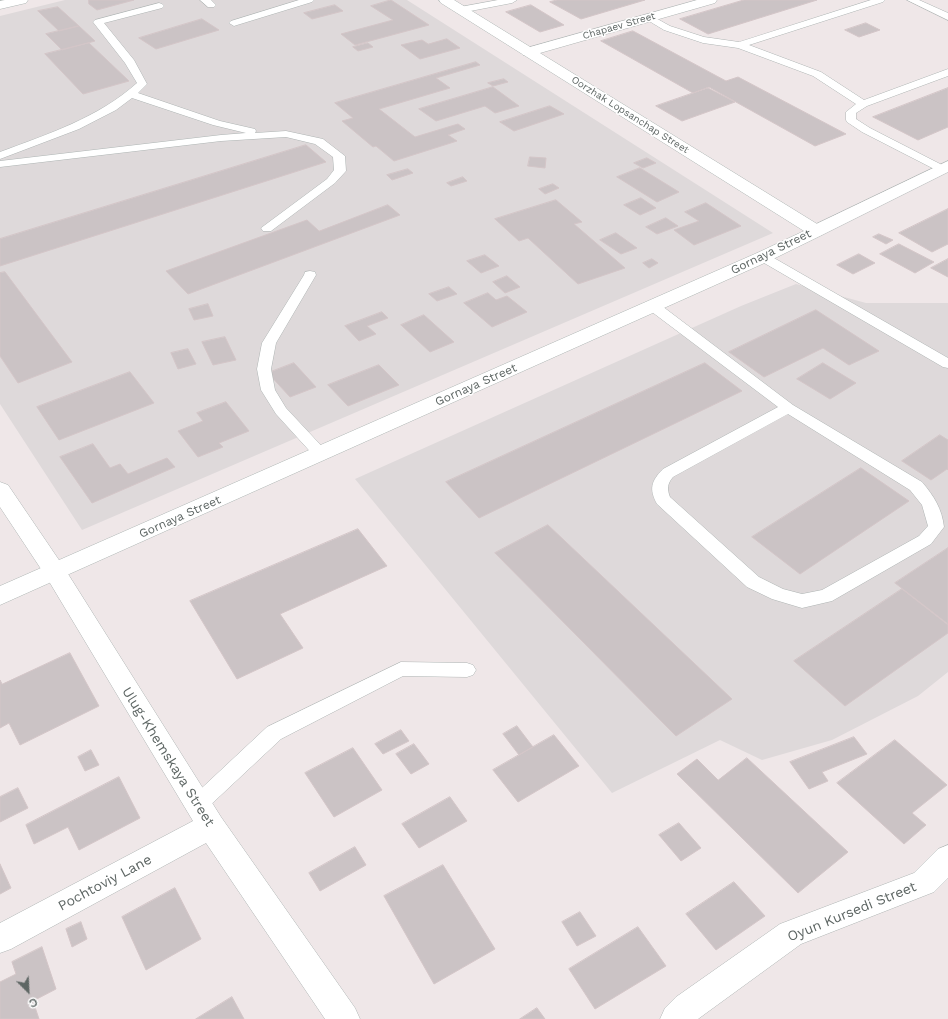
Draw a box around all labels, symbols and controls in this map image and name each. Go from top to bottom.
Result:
street label: Chapaev Street [581,10,657,42]
street label: Oorzhak Lopsanchap Street [569,74,691,156]
street label: Gornaya Street [728,226,814,278]
street label: Gornaya Street [433,361,519,409]
street label: Gornaya Street [137,493,223,541]
street label: Ulug-Khemskaya Street [118,684,218,830]
street label: Pochtoviy Lane [55,851,155,915]
street label: Oyun Kursedi Street [785,878,919,946]
north arrow [8,971,48,1011]
text: С [27,995,39,1010]

